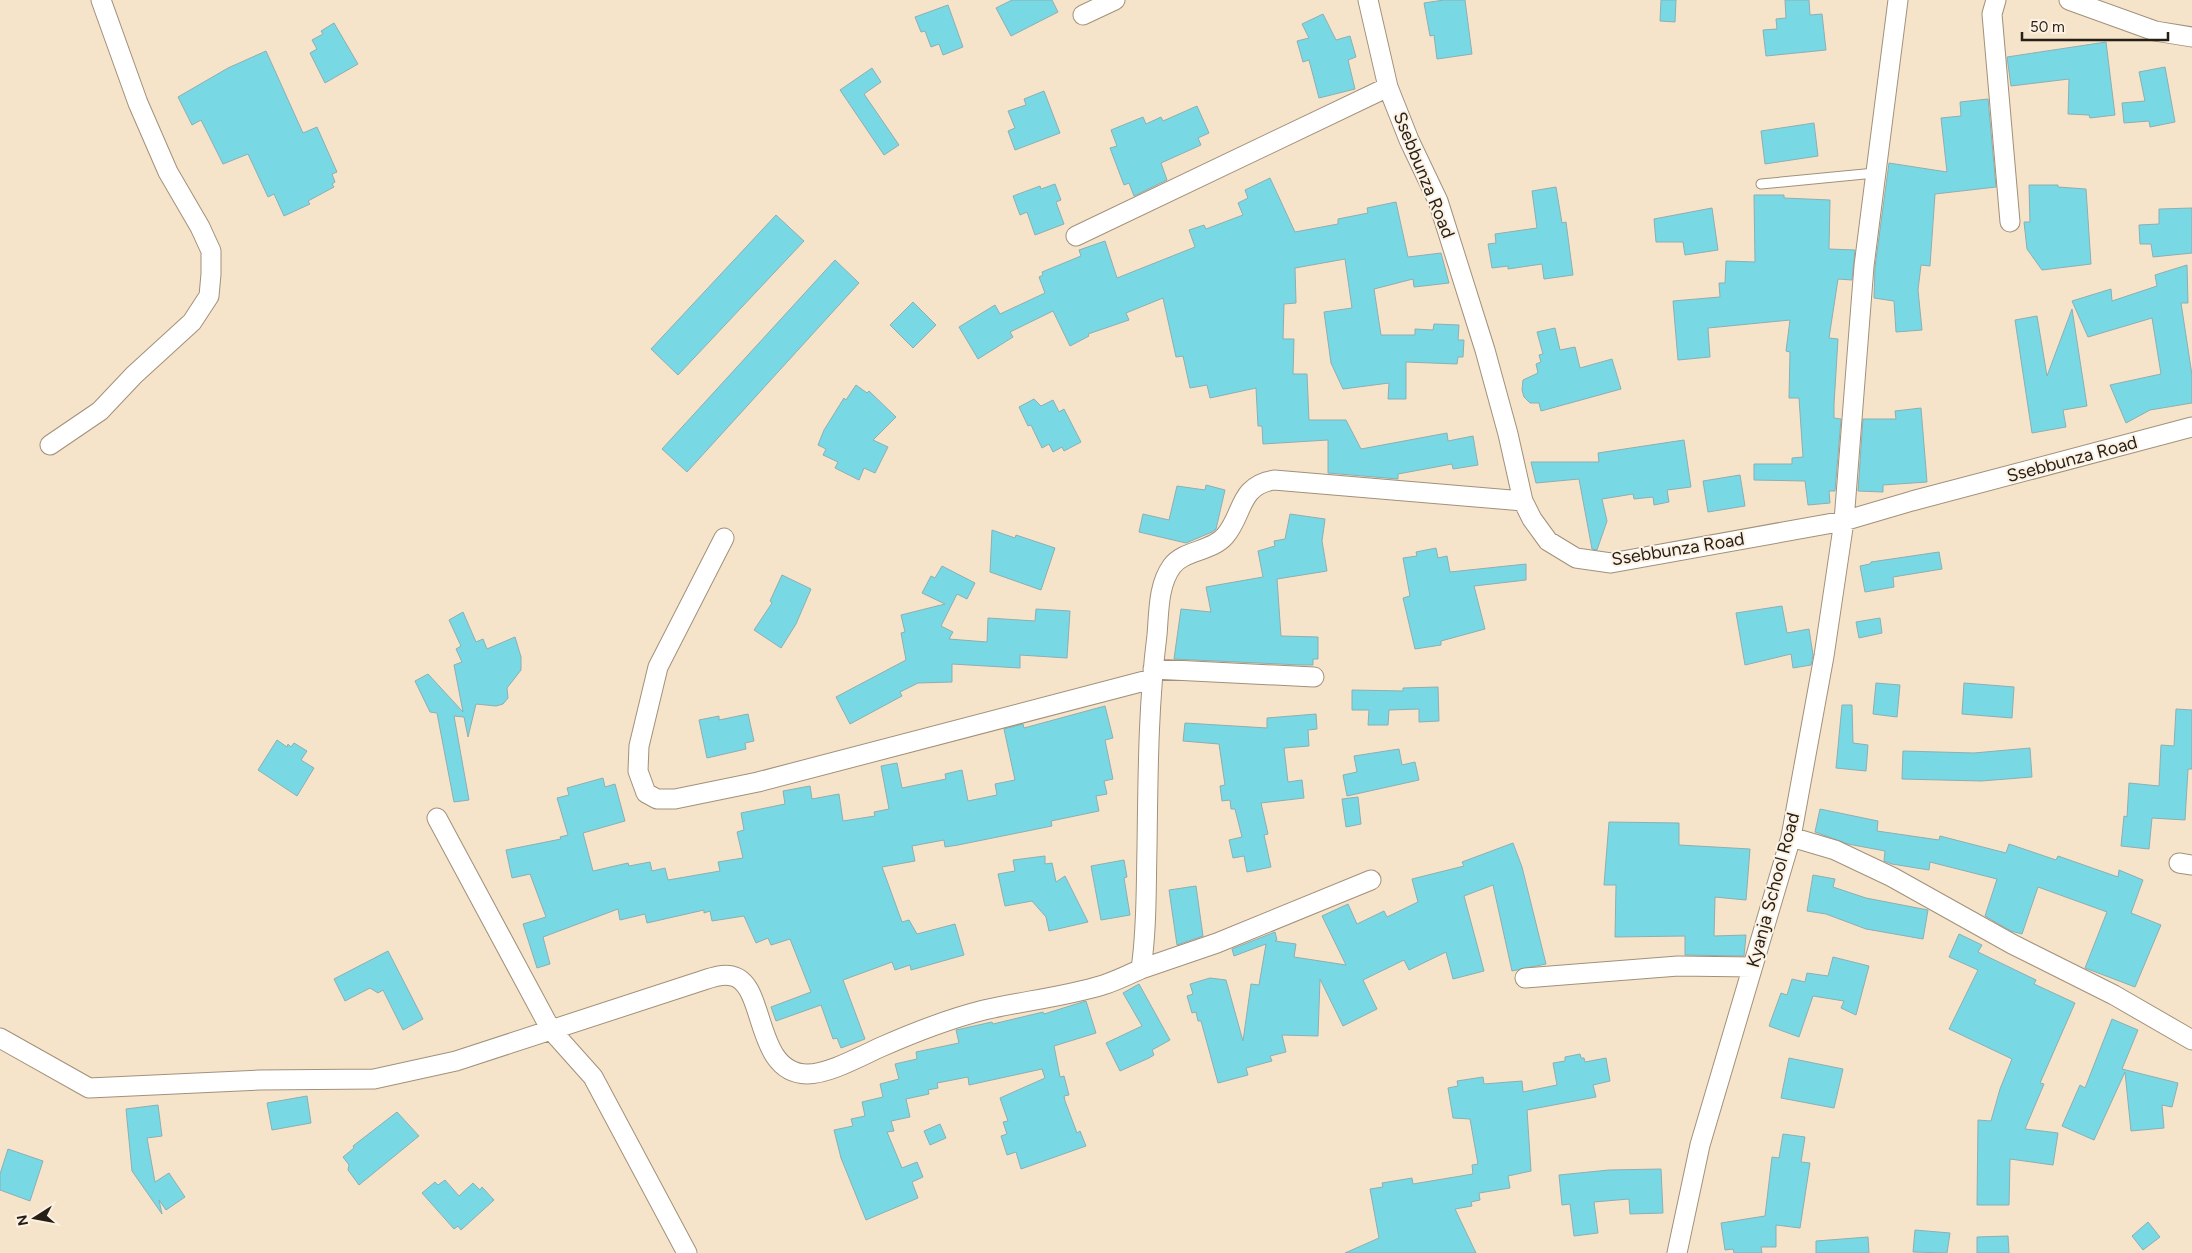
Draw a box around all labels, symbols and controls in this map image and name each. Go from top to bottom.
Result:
scale bar [2022,10,2168,42]
text: 50 m [2030,18,2065,36]
street label: Ssebbunza Road [1389,109,1459,241]
street label: Ssebbunza Road [2004,431,2140,487]
street label: Ssebbunza Road [1610,528,1746,570]
street label: Kyanja School Road [1742,810,1804,970]
north arrow [10,1193,60,1243]
text: N [13,1213,32,1227]

